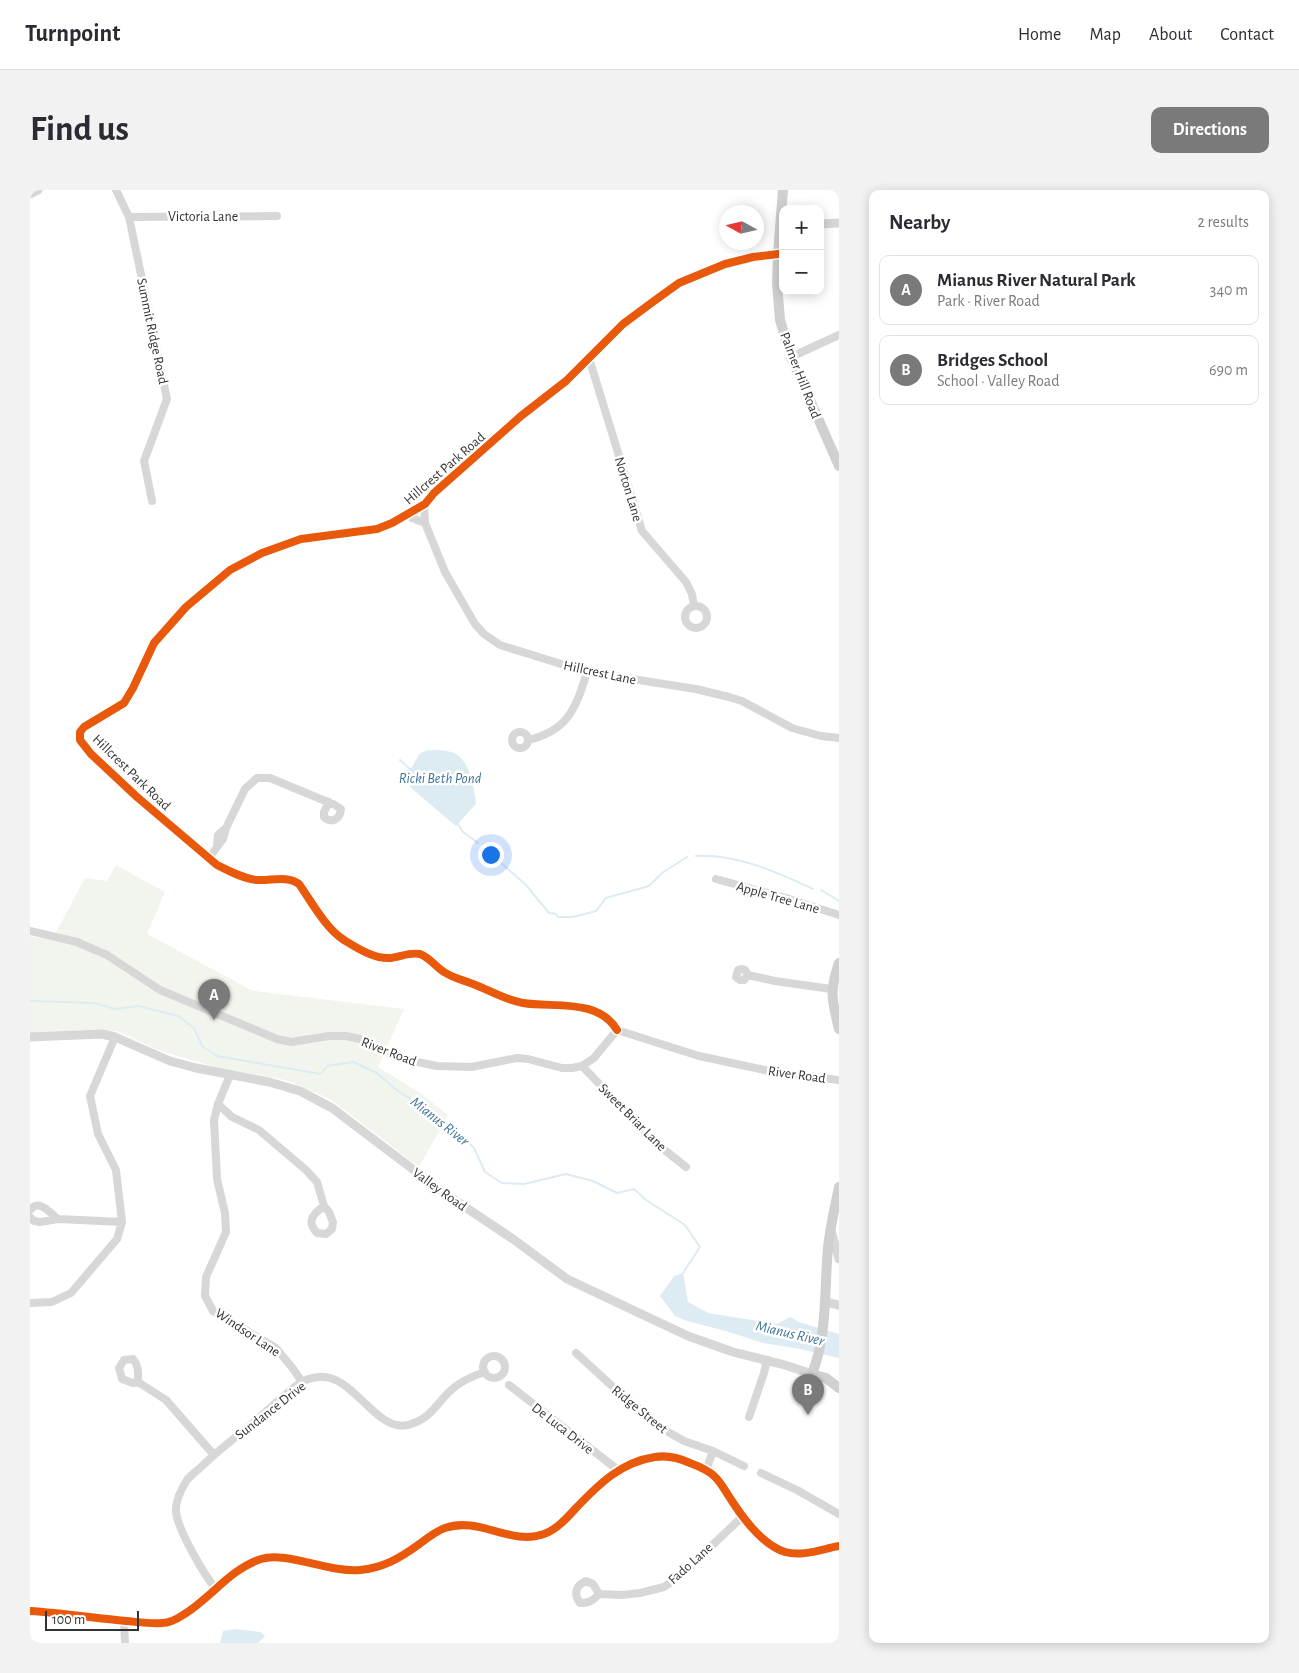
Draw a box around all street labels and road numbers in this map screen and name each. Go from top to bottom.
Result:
street label: Victoria Lane [168,210,238,224]
street label: Summit Ridge Road [134,277,170,385]
street label: Palmer Hill Road [777,330,823,421]
street label: Hillcrest Park Road [401,430,488,508]
street label: Norton Lane [612,455,645,523]
street label: Hillcrest Lane [562,658,637,688]
street label: Hillcrest Park Road [90,732,173,813]
street label: Apple Tree Lane [735,879,821,917]
street label: River Road [359,1035,418,1069]
street label: River Road [767,1064,827,1086]
street label: Sweet Briar Lane [596,1081,669,1154]
street label: Valley Road [410,1166,469,1214]
street label: Windsor Lane [212,1306,282,1360]
street label: Sundance Drive [233,1379,308,1442]
street label: Ridge Street [609,1383,670,1437]
street label: De Luca Drive [529,1401,596,1457]
street label: Fado Lane [666,1540,716,1587]

